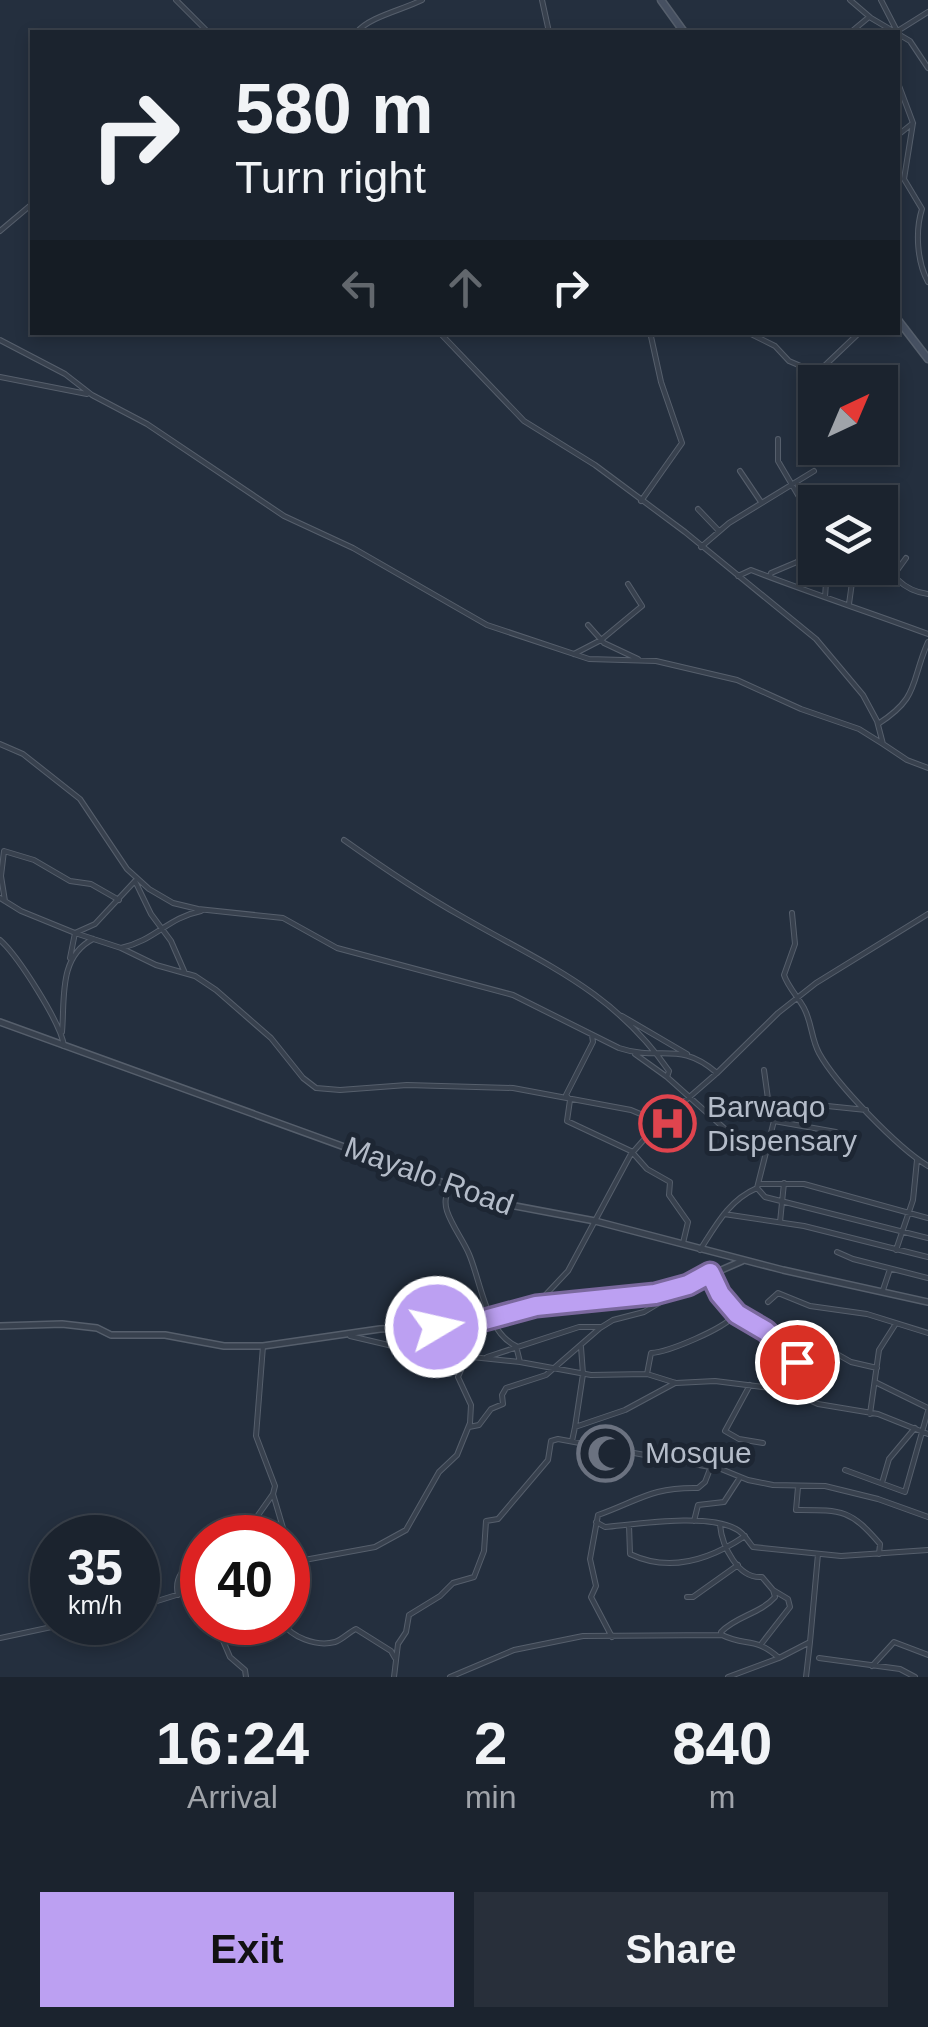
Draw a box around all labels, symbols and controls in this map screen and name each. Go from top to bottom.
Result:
icon: right [70,70,200,200]
text: 580 m [235,70,433,148]
text: Turn right [235,152,426,203]
icon: left [333,260,388,315]
icon: ahead [438,260,493,315]
icon: right [543,260,598,315]
north arrow [798,365,898,465]
map controls [798,365,898,585]
button: layers [798,485,898,585]
place label: Barwaqo Dispensary [707,1090,857,1157]
hospital icon: Barwaqo Dispensary [638,1094,698,1154]
street label: Mayalo Road [340,1130,518,1221]
position arrow [384,1275,488,1379]
pin [755,1320,840,1405]
icon: arrive [770,1335,825,1390]
mosque icon: Mosque [576,1423,636,1483]
place label: Mosque [645,1436,752,1469]
speed limit sign: 40 [180,1515,310,1645]
text: 35 [67,1540,123,1596]
text: km/h [68,1591,122,1619]
text: 16:24 [156,1710,309,1777]
text: 2 [474,1710,507,1777]
text: 840 [672,1710,772,1777]
text: Arrival [187,1779,278,1815]
text: min [465,1779,516,1815]
text: m [709,1779,736,1815]
button: Exit [40,1892,454,2007]
button: Share [474,1892,888,2007]

